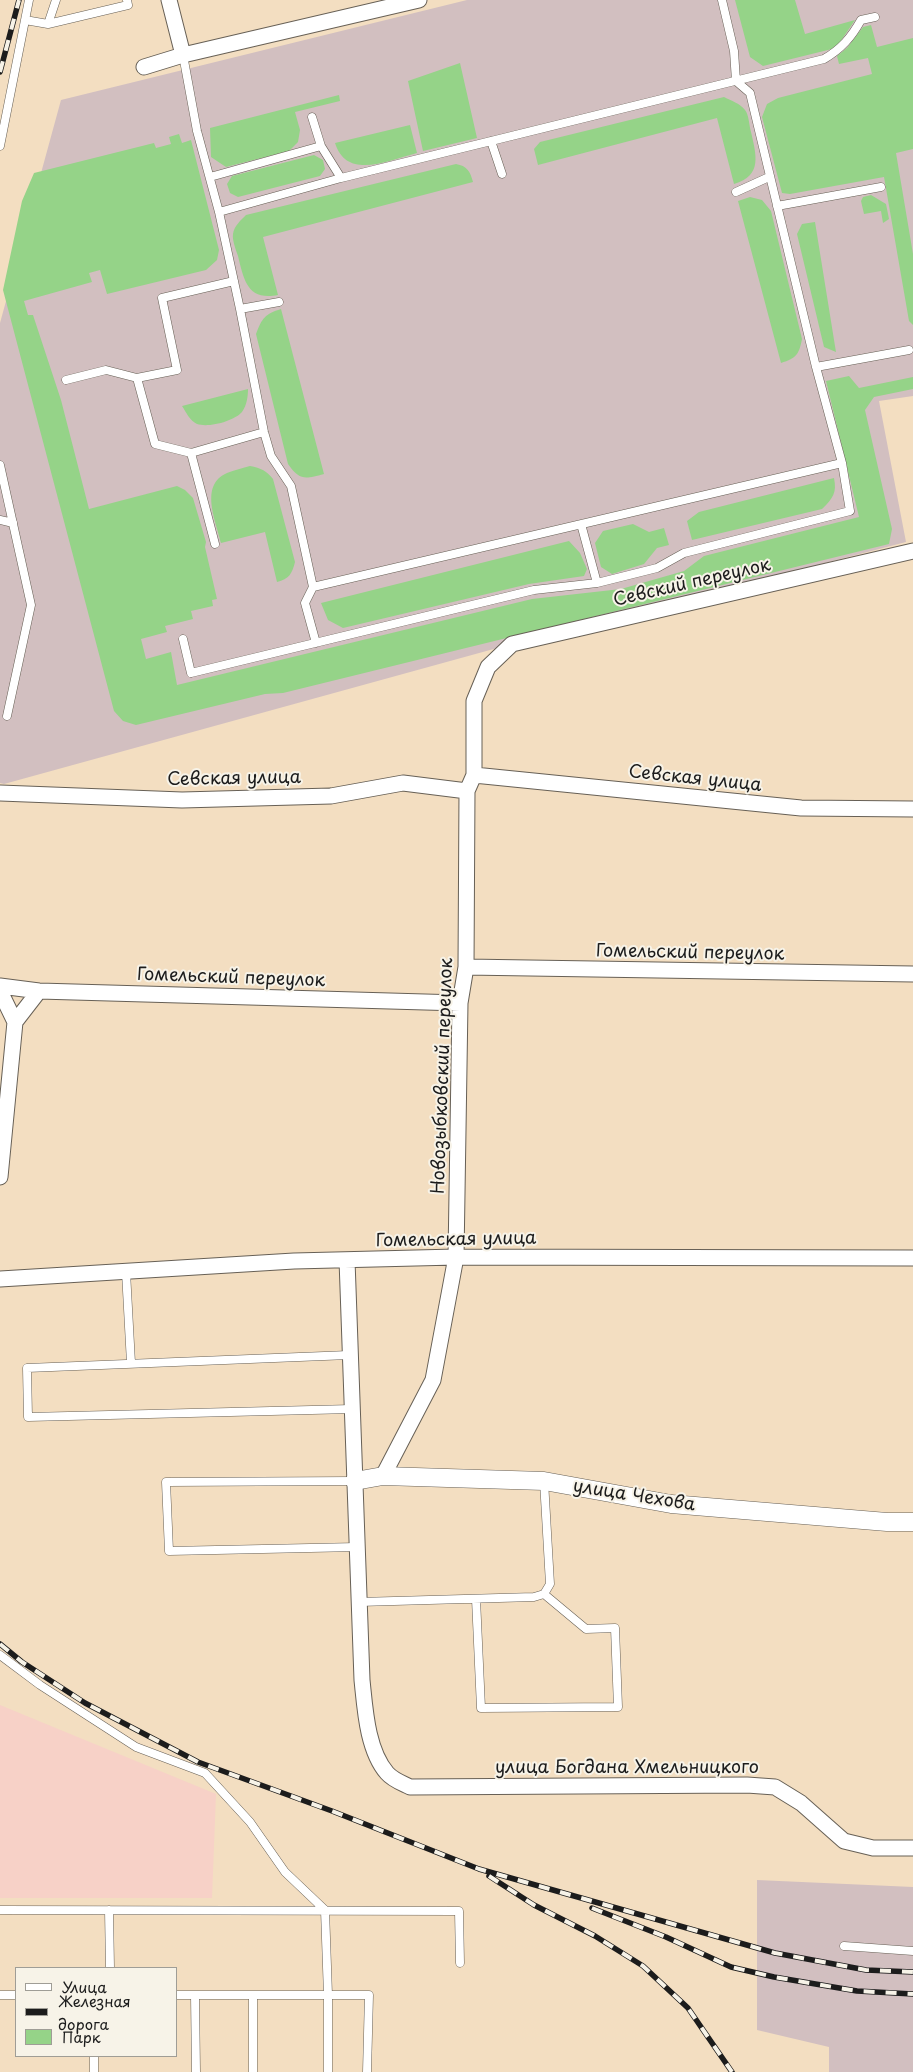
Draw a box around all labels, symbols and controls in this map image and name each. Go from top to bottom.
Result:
street label: Севский переулок [611,554,773,612]
street label: Севская улица [627,761,763,797]
street label: Севская улица [167,767,301,791]
street label: Гомельский переулок [596,941,784,965]
street label: Новозыбковский переулок [428,957,458,1195]
street label: Гомельский переулок [136,964,326,992]
street label: Гомельская улица [375,1228,537,1252]
street label: улица Чехова [571,1476,697,1516]
street label: улица Богдана Хмельницкого [495,1757,759,1779]
legend [15,1967,178,2057]
text: Улица [62,1975,107,1998]
text: Железная дорога [58,1989,131,2035]
text: Парк [62,2025,101,2048]

